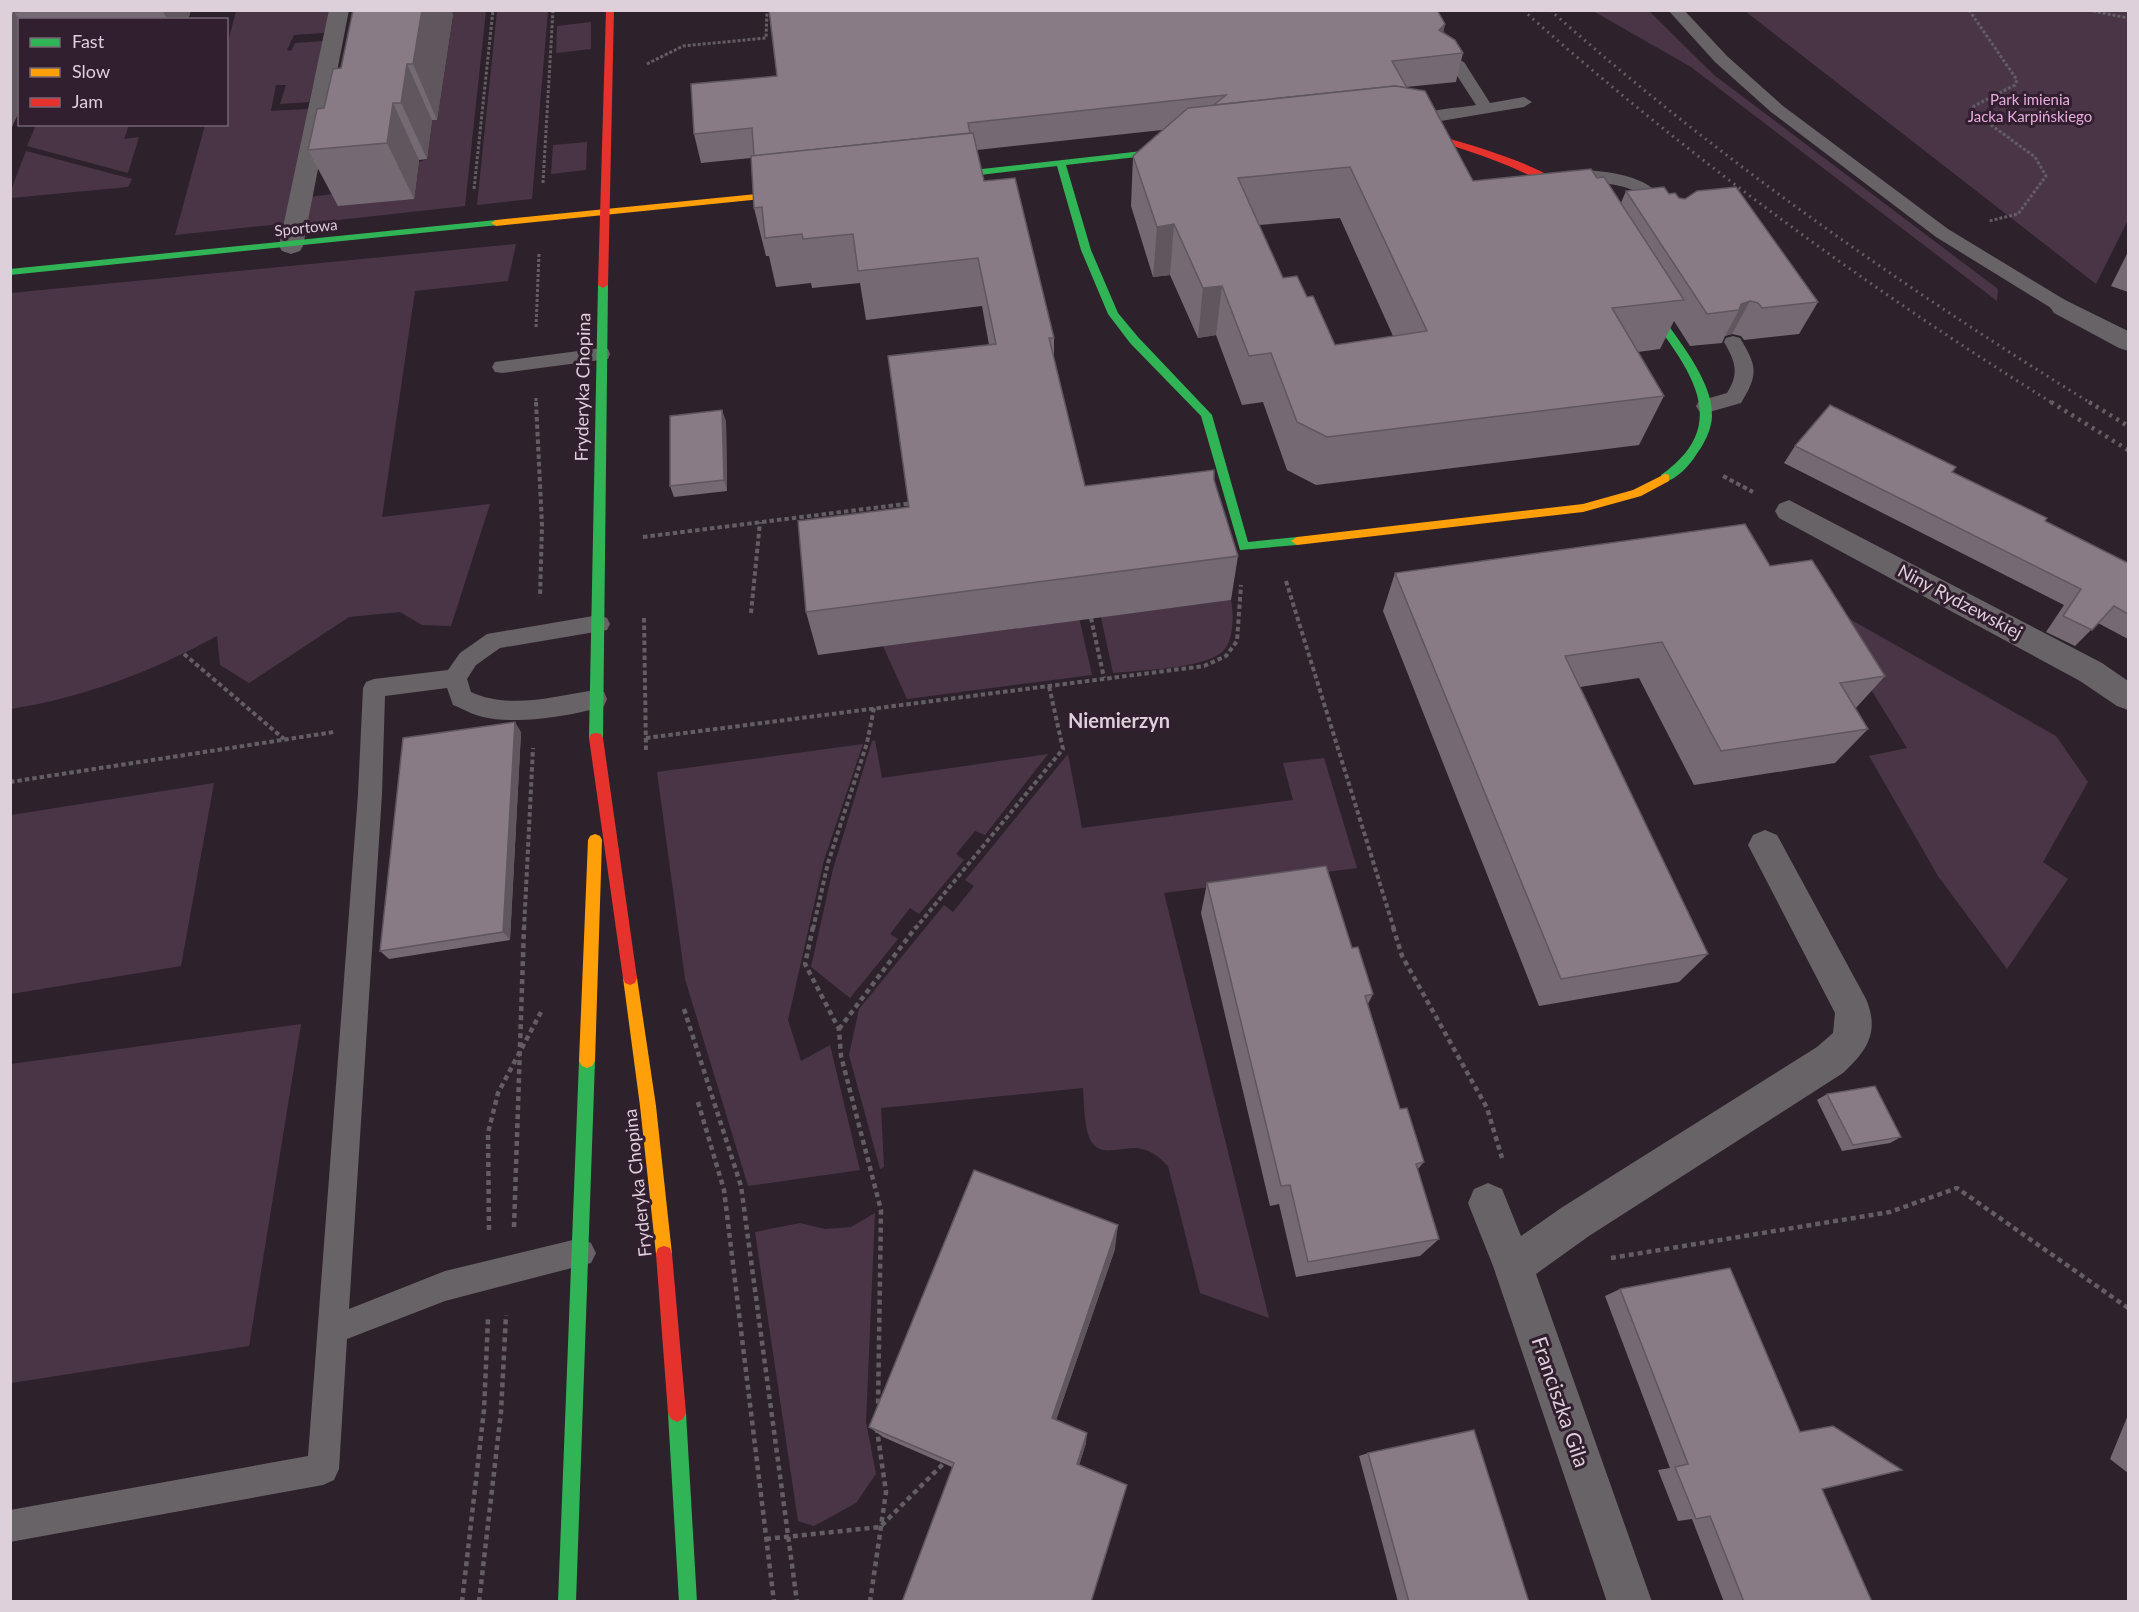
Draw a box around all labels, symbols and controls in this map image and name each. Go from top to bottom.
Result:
legend [18,18,228,126]
text: Fast [72,30,105,52]
text: Slow [72,60,110,82]
text: Jam [72,90,103,112]
park label: Park imienia Jacka Karpińskiego [1968,90,2092,125]
street label: Sportowa [274,215,338,239]
street label: Fryderyka Chopina [570,312,594,462]
street label: Niny Rydzewskiej [1894,559,2026,643]
district label: Niemierzyn [1068,708,1170,732]
street label: Fryderyka Chopina [618,1108,656,1258]
street label: Franciszka Gila [1527,1333,1595,1470]

